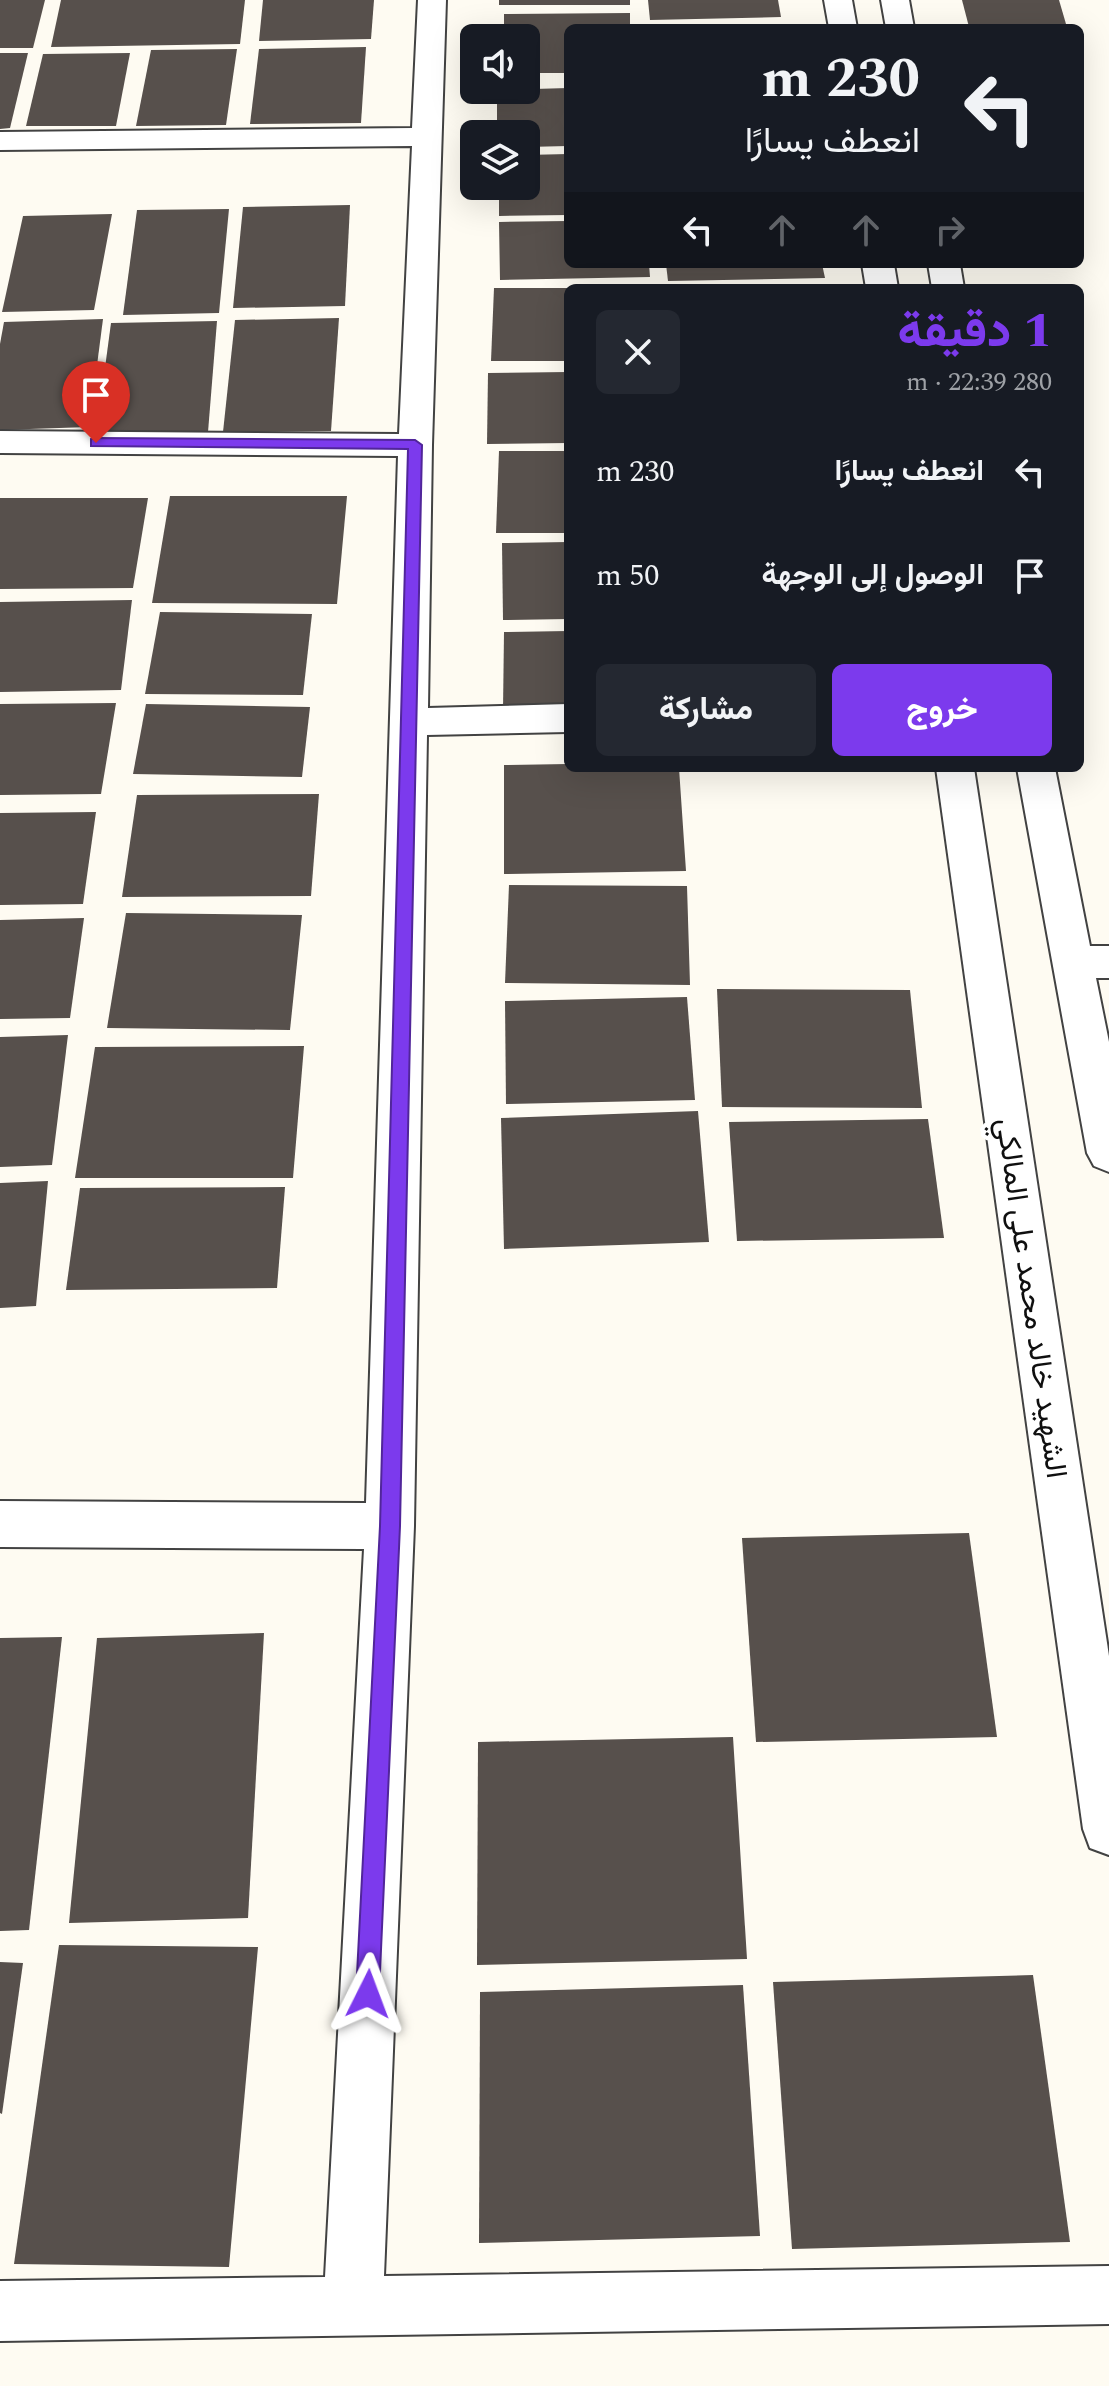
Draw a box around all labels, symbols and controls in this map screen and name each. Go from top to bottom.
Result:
map controls [460,24,540,200]
button: sound [460,24,540,104]
text: 230 m [761,37,920,122]
icon: left [948,56,1052,160]
text: انعطف يسارًا [745,114,920,169]
button: layers [460,120,540,200]
icon: left [676,208,720,252]
icon: ahead [760,208,804,252]
icon: ahead [844,208,888,252]
icon: right [928,208,972,252]
text: 1 دقيقة [898,295,1052,368]
button: close [596,310,680,394]
pin [62,361,130,443]
text: 280 m · 22:39 [906,362,1052,402]
icon: arrive [74,373,118,417]
text: انعطف يسارًا [835,448,984,494]
text: 230 m [596,449,674,495]
icon: left [1008,450,1052,494]
text: الوصول إلى الوجهة [762,552,984,598]
text: 50 m [596,553,659,599]
icon: arrive [1008,554,1052,598]
button: مشاركة [596,664,816,756]
button: خروج [832,664,1052,756]
street label: الشهيد خالد محمد على المالكي [983,1115,1079,1481]
position arrow [326,1952,410,2036]

